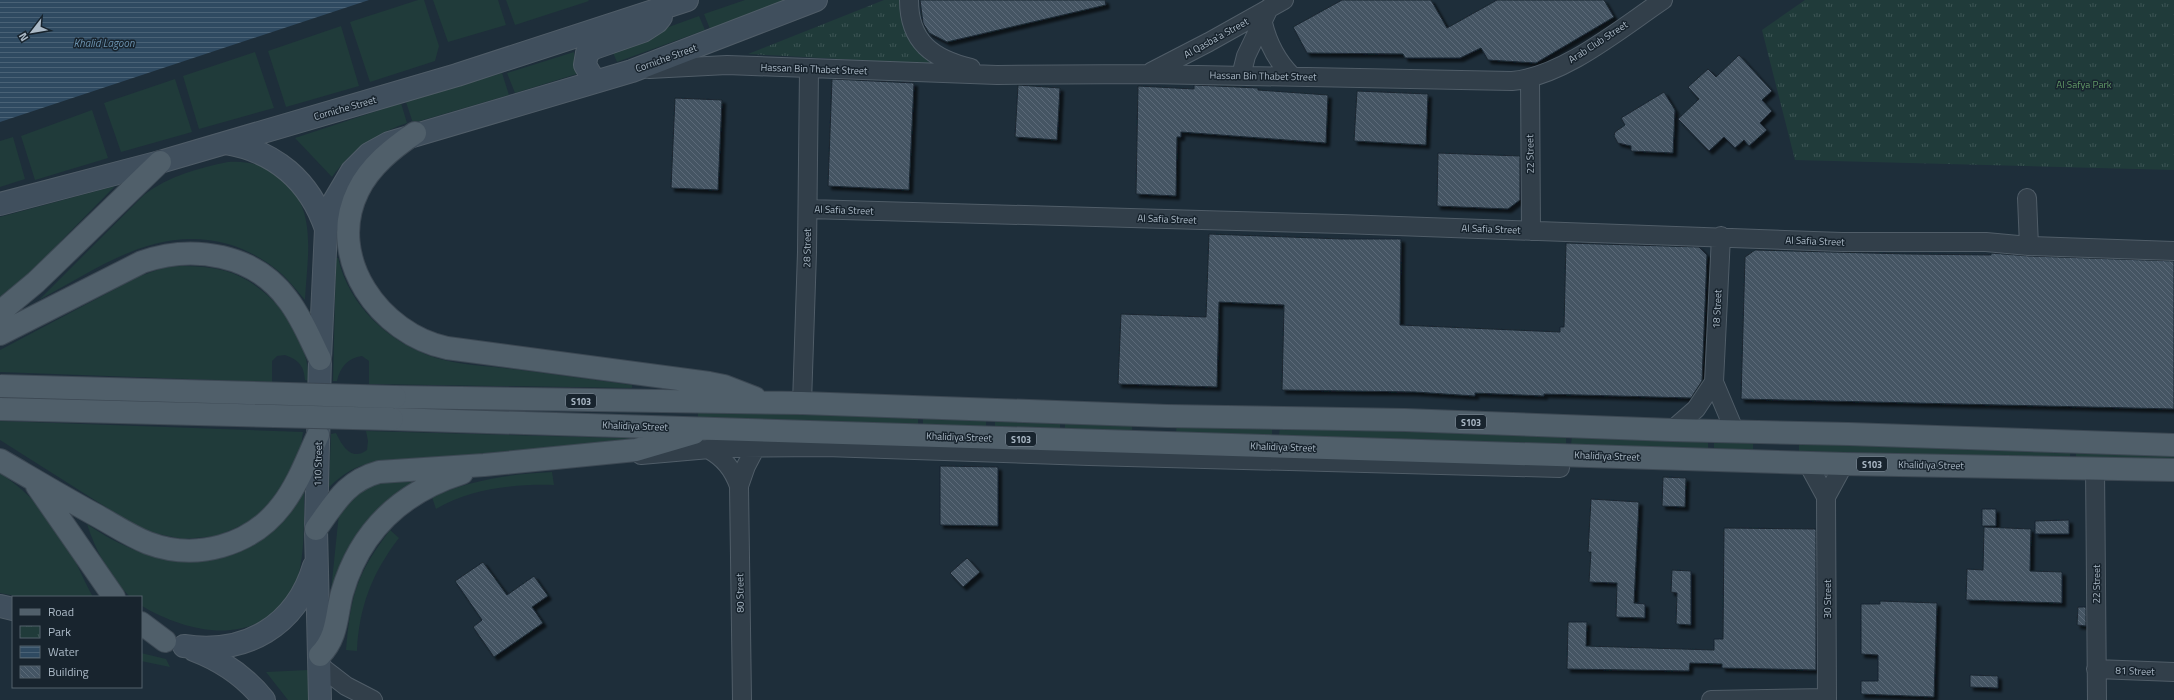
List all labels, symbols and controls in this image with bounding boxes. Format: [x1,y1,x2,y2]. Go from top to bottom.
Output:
north arrow [12,12,52,52]
street label: Al Qasba'a Street [1181,14,1252,62]
street label: Arab Club Street [1565,17,1631,67]
text: N [15,30,32,45]
water label: Khalid Lagoon [74,35,135,51]
street label: Corniche Street [633,40,699,76]
street label: Hassan Bin Thabet Street [760,60,868,78]
street label: Hassan Bin Thabet Street [1209,68,1317,84]
park label: Al Safya Park [2056,77,2112,92]
street label: Corniche Street [312,92,378,124]
street label: 22 Street [1522,134,1538,174]
street label: Al Safia Street [814,201,874,219]
street label: Al Safia Street [1137,210,1197,228]
street label: Al Safia Street [1461,220,1521,238]
street label: 28 Street [799,228,815,268]
street label: Al Safia Street [1785,232,1845,250]
street label: 18 Street [1708,289,1726,329]
road number: S103 [566,394,596,408]
road number: S103 [1456,415,1486,429]
street label: Khalidiya Street [602,417,669,435]
street label: Khalidiya Street [926,428,993,446]
road number: S103 [1006,432,1036,446]
street label: Khalidiya Street [1250,438,1317,456]
street label: 110 Street [310,441,326,487]
street label: Khalidiya Street [1574,447,1641,465]
road number: S103 [1857,457,1887,471]
street label: Khalidiya Street [1898,457,1965,473]
street label: 22 Street [2089,564,2104,604]
street label: 80 Street [732,573,748,613]
street label: 30 Street [1820,579,1835,619]
legend [12,596,142,688]
text: Road [48,602,74,621]
text: Park [48,622,71,641]
text: Water [48,642,79,661]
text: Building [48,662,89,681]
street label: 81 Street [2115,663,2155,679]

